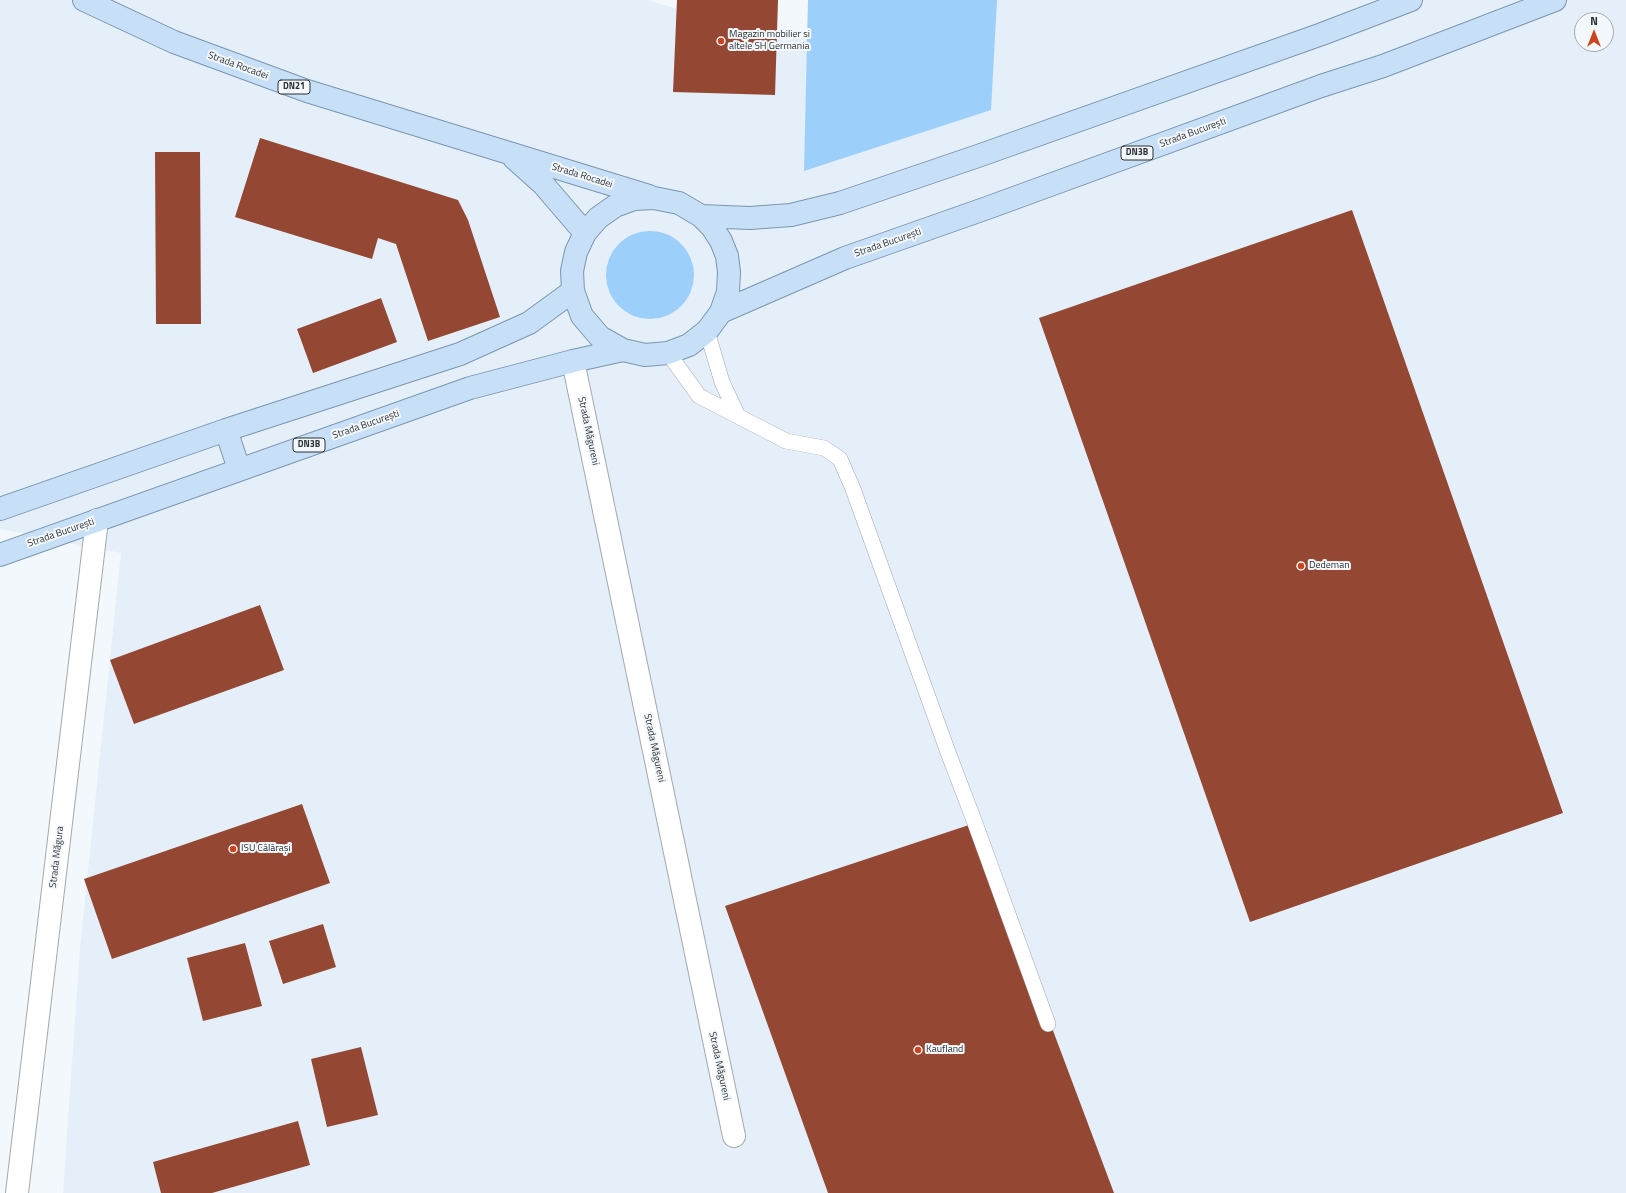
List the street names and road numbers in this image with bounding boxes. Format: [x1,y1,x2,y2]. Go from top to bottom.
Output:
street label: Strada Rocadei [206,50,270,82]
road number: DN21 [278,80,310,94]
street label: Strada București [1158,115,1228,151]
road number: DN3B [1121,146,1153,160]
street label: Strada Rocadei [550,161,614,191]
street label: Strada București [853,226,923,260]
street label: Strada Măgureni [575,396,601,466]
street label: Strada București [331,408,401,442]
road number: DN3B [293,438,325,452]
street label: Strada București [26,516,96,550]
street label: Strada Măgureni [641,713,667,783]
street label: Strada Măgura [47,825,67,889]
street label: Strada Măgureni [706,1031,732,1101]

